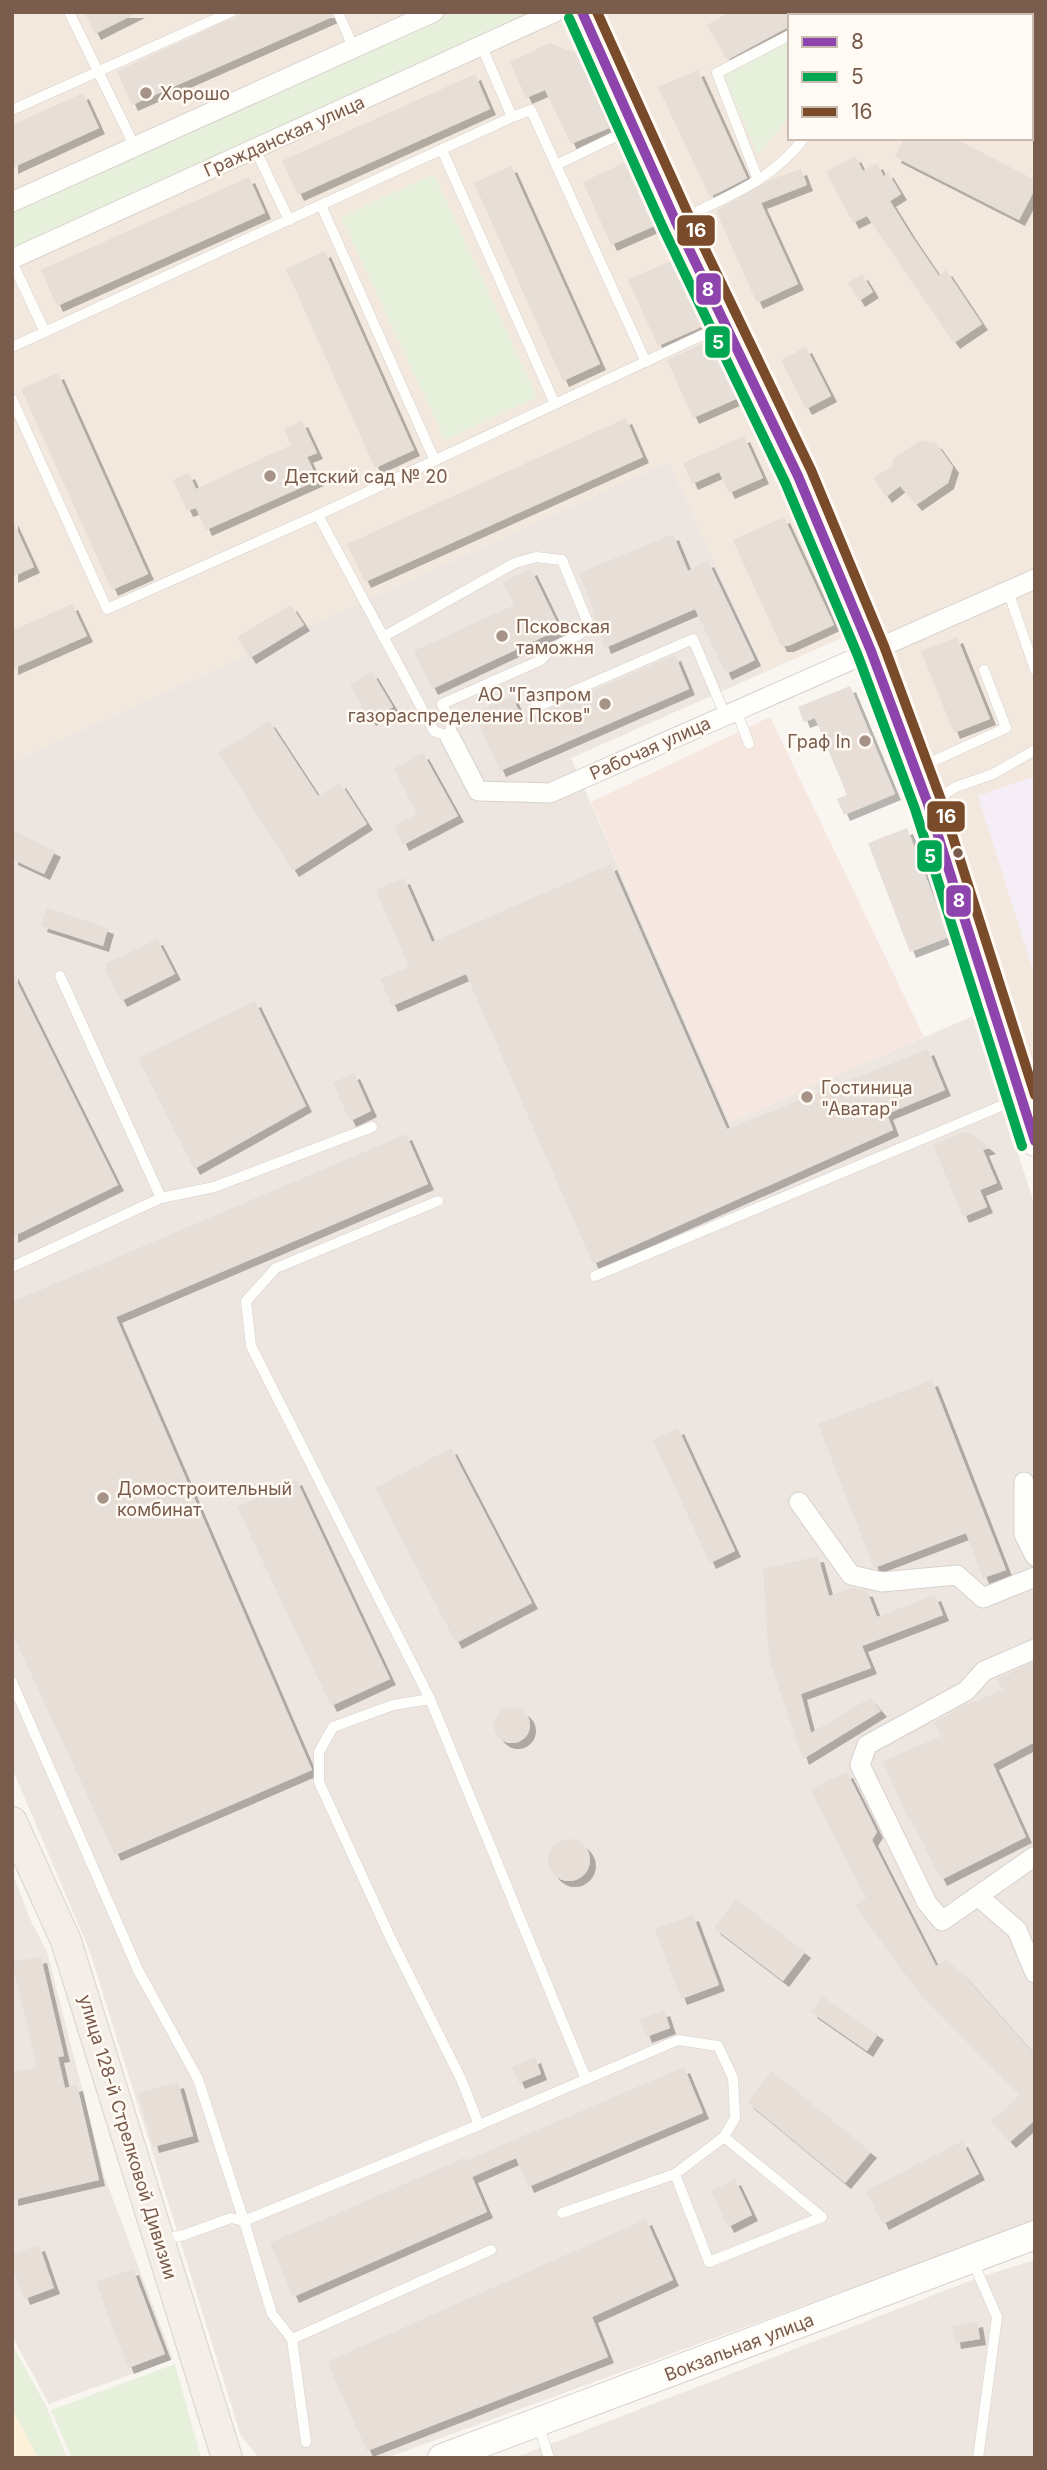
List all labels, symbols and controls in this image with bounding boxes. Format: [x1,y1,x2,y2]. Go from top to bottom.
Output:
legend [788,14,1033,140]
text: 8 [851,29,864,54]
text: 5 [851,64,864,89]
place label: Хорошо [160,83,230,104]
marker: Хорошо [138,85,154,101]
street label: Гражданская улица [200,91,368,181]
text: 16 [851,99,873,124]
line badge: 16 [676,214,716,247]
text: 16 [686,219,706,242]
line badge: 8 [695,272,722,306]
text: 8 [702,278,714,301]
line badge: 5 [704,325,731,359]
text: 5 [712,331,724,354]
place label: Детский сад № 20 [284,466,448,487]
marker: Детский сад № 20 [262,468,278,484]
place label: Псковская таможня [516,616,610,658]
marker: Псковская таможня [494,628,510,644]
place label: АО "Газпром газораспределение Псков" [348,684,591,726]
marker: АО "Газпром газораспределение Псков" [597,696,613,712]
street label: Рабочая улица [586,712,714,784]
place label: Граф In [787,731,851,752]
marker: Граф In [857,733,873,749]
line badge: 16 [926,800,966,833]
text: 16 [936,805,956,828]
line badge: 5 [916,839,943,873]
text: 5 [924,845,936,868]
unlabelled marker [951,846,965,860]
line badge: 8 [945,884,972,918]
text: 8 [953,889,965,912]
place label: Гостиница "Аватар" [821,1077,913,1119]
marker: Гостиница "Аватар" [799,1089,815,1105]
place label: Домостроительный комбинат [117,1478,292,1520]
marker: Домостроительный комбинат [95,1490,111,1506]
street label: улица 128-й Стрелковой Дивизии [75,1992,181,2282]
street label: Вокзальная улица [661,2309,817,2385]

